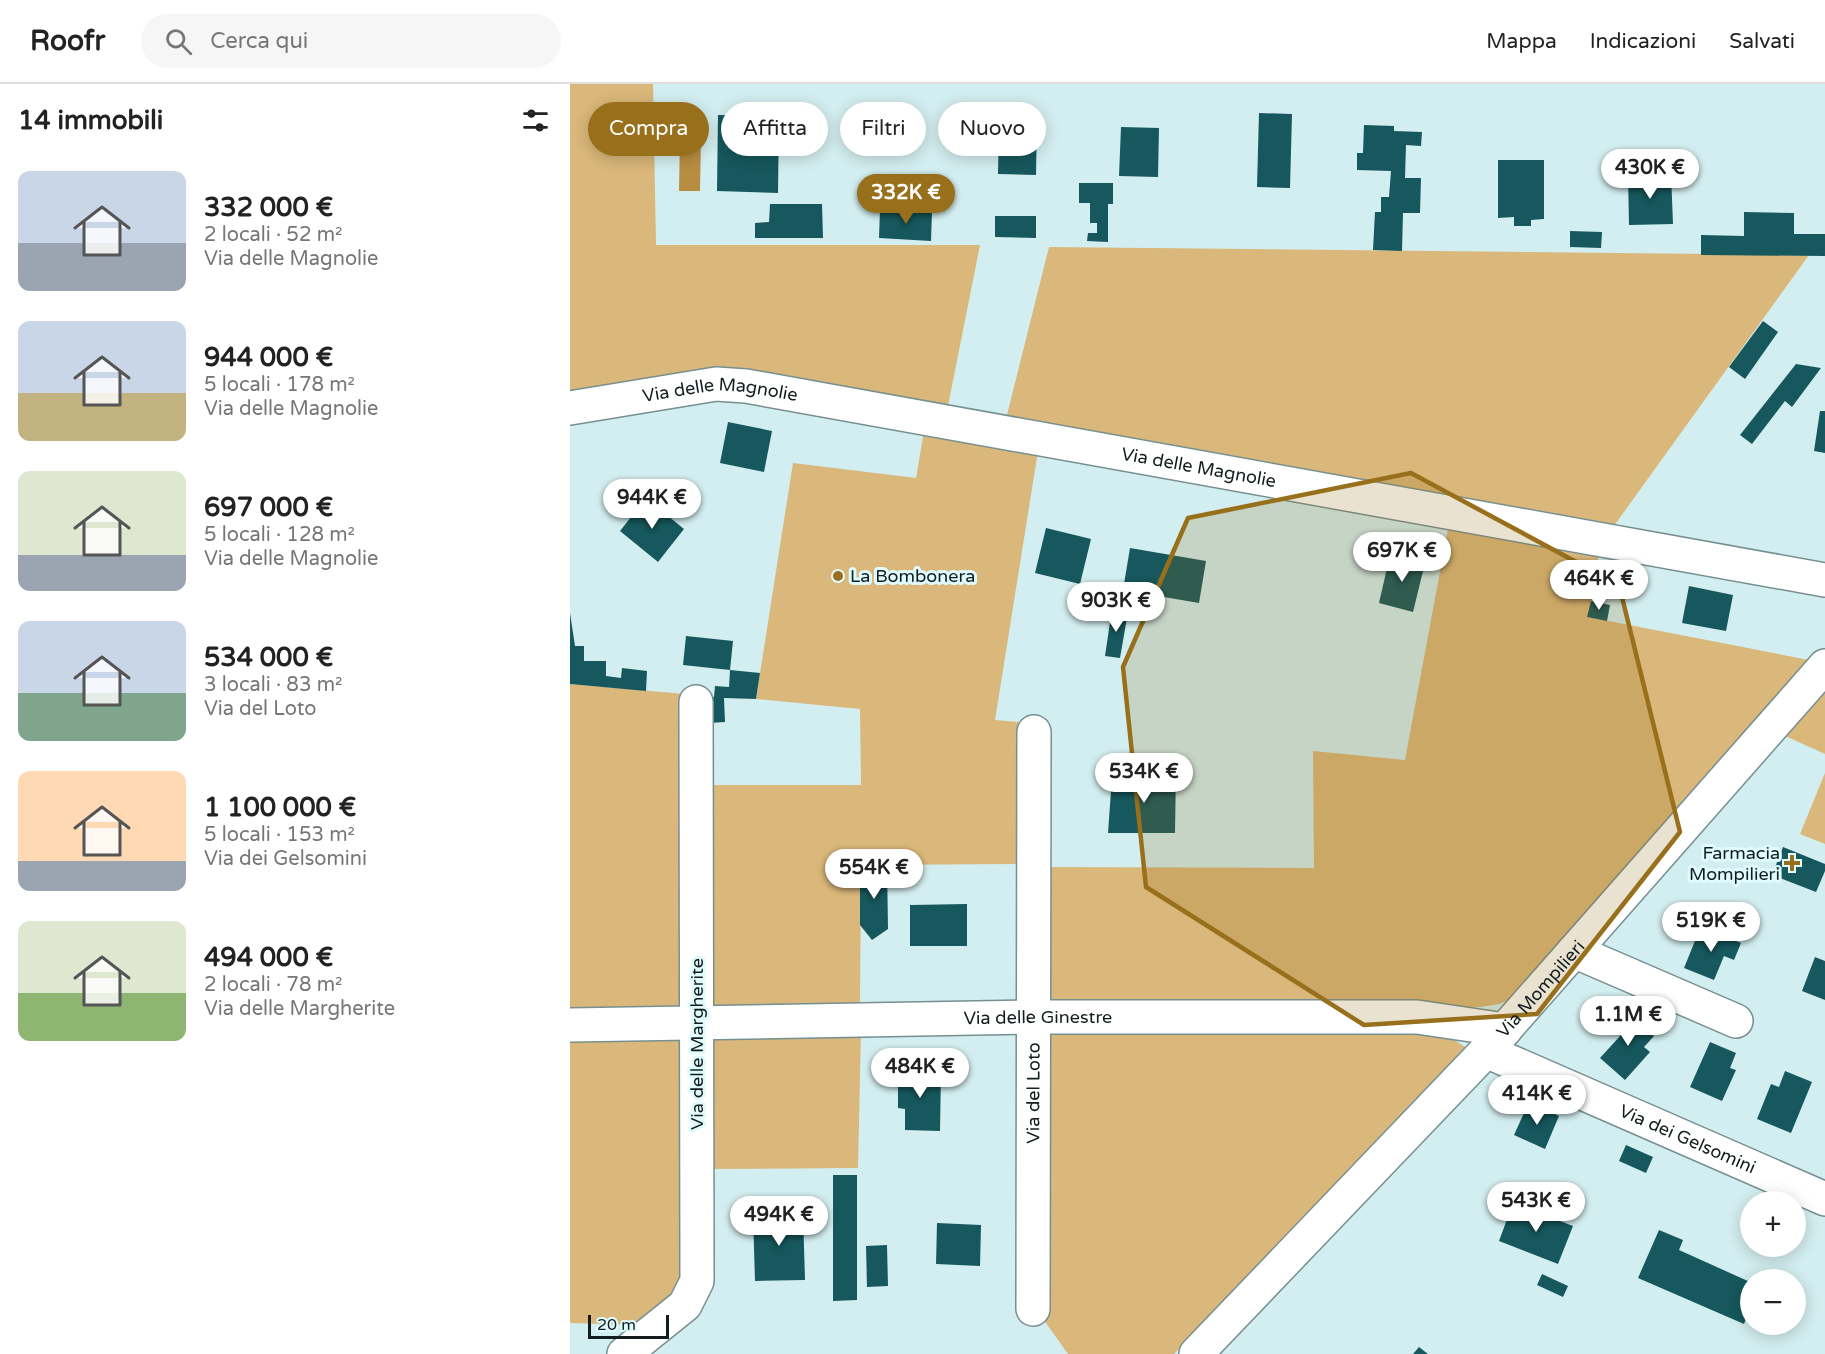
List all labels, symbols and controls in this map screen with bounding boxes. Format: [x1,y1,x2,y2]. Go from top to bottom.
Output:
search box [141,14,561,68]
text: Roofr [30,24,105,58]
icon: search [162,25,195,58]
text: Cerca qui [210,28,308,54]
text: Mappa [1486,29,1557,54]
text: Indicazioni [1590,29,1696,54]
text: Salvati [1729,29,1795,54]
chip: Compra [588,102,709,156]
chip: Affitta [721,102,828,156]
chip: Filtri [840,102,926,156]
chip: Nuovo [938,102,1046,156]
icon: filters [519,104,552,137]
text: 14 immobili [18,105,163,136]
pin: 430K € [1601,149,1699,200]
text: 430K € [1615,156,1685,180]
pin: 332K € [857,174,955,225]
text: 332K € [871,181,941,205]
text: 332 000 € [204,192,333,223]
icon: home [66,195,138,267]
text: 2 locali · 52 m² [204,223,342,247]
text: Via delle Magnolie [204,247,378,271]
text: 944 000 € [204,342,333,373]
icon: home [66,345,138,417]
text: 5 locali · 178 m² [204,373,355,397]
street label: Via delle Magnolie [641,373,800,407]
text: Via delle Magnolie [204,397,378,421]
street label: Via delle Magnolie [1120,443,1278,492]
pin: 944K € [603,479,701,530]
text: 944K € [617,486,687,510]
text: 697 000 € [204,492,333,523]
icon: home [66,495,138,567]
text: 5 locali · 128 m² [204,523,355,547]
pin: 697K € [1353,532,1451,583]
text: 697K € [1367,539,1437,563]
text: Via delle Magnolie [204,547,378,571]
pin: 464K € [1550,560,1648,611]
place label: La Bombonera [850,565,975,587]
text: 464K € [1564,567,1634,591]
marker: La Bombonera [831,569,845,583]
pin: 903K € [1067,582,1165,633]
text: 903K € [1081,589,1151,613]
text: 534 000 € [204,642,333,673]
icon: home [66,645,138,717]
text: 3 locali · 83 m² [204,673,342,697]
text: Via del Loto [204,697,316,721]
pin: 534K € [1095,753,1193,804]
text: 534K € [1109,760,1179,784]
text: 1 100 000 € [204,792,356,823]
icon: home [66,795,138,867]
text: 5 locali · 153 m² [204,823,355,847]
place label: Farmacia Mompilieri [1689,842,1780,885]
text: Via dei Gelsomini [204,847,367,871]
pin: 554K € [825,849,923,900]
text: 554K € [839,856,909,880]
marker: Farmacia Mompilieri [1785,856,1799,870]
pin: 519K € [1662,902,1760,953]
text: 519K € [1676,909,1746,933]
street label: Via Mompilieri [1492,936,1589,1042]
text: 494 000 € [204,942,333,973]
icon: home [66,945,138,1017]
street label: Via delle Margherite [686,958,708,1130]
text: 2 locali · 78 m² [204,973,342,997]
pin: 1.1M € [1579,996,1677,1047]
text: Via delle Margherite [204,997,395,1021]
text: 1.1M € [1594,1003,1662,1027]
street label: Via delle Ginestre [963,1006,1112,1029]
street label: Via del Loto [1022,1042,1044,1144]
pin: 484K € [871,1048,969,1099]
text: 484K € [885,1055,955,1079]
pin: 414K € [1488,1075,1586,1126]
text: 414K € [1502,1082,1572,1106]
street label: Via dei Gelsomini [1616,1100,1759,1178]
pin: 543K € [1487,1182,1585,1233]
text: 543K € [1501,1189,1571,1213]
map controls [1740,1191,1806,1335]
button: + [1740,1191,1806,1257]
pin: 494K € [730,1196,828,1247]
text: 494K € [744,1203,814,1227]
button: − [1740,1269,1806,1335]
scale bar [588,1312,669,1340]
text: 20 m [597,1315,636,1335]

